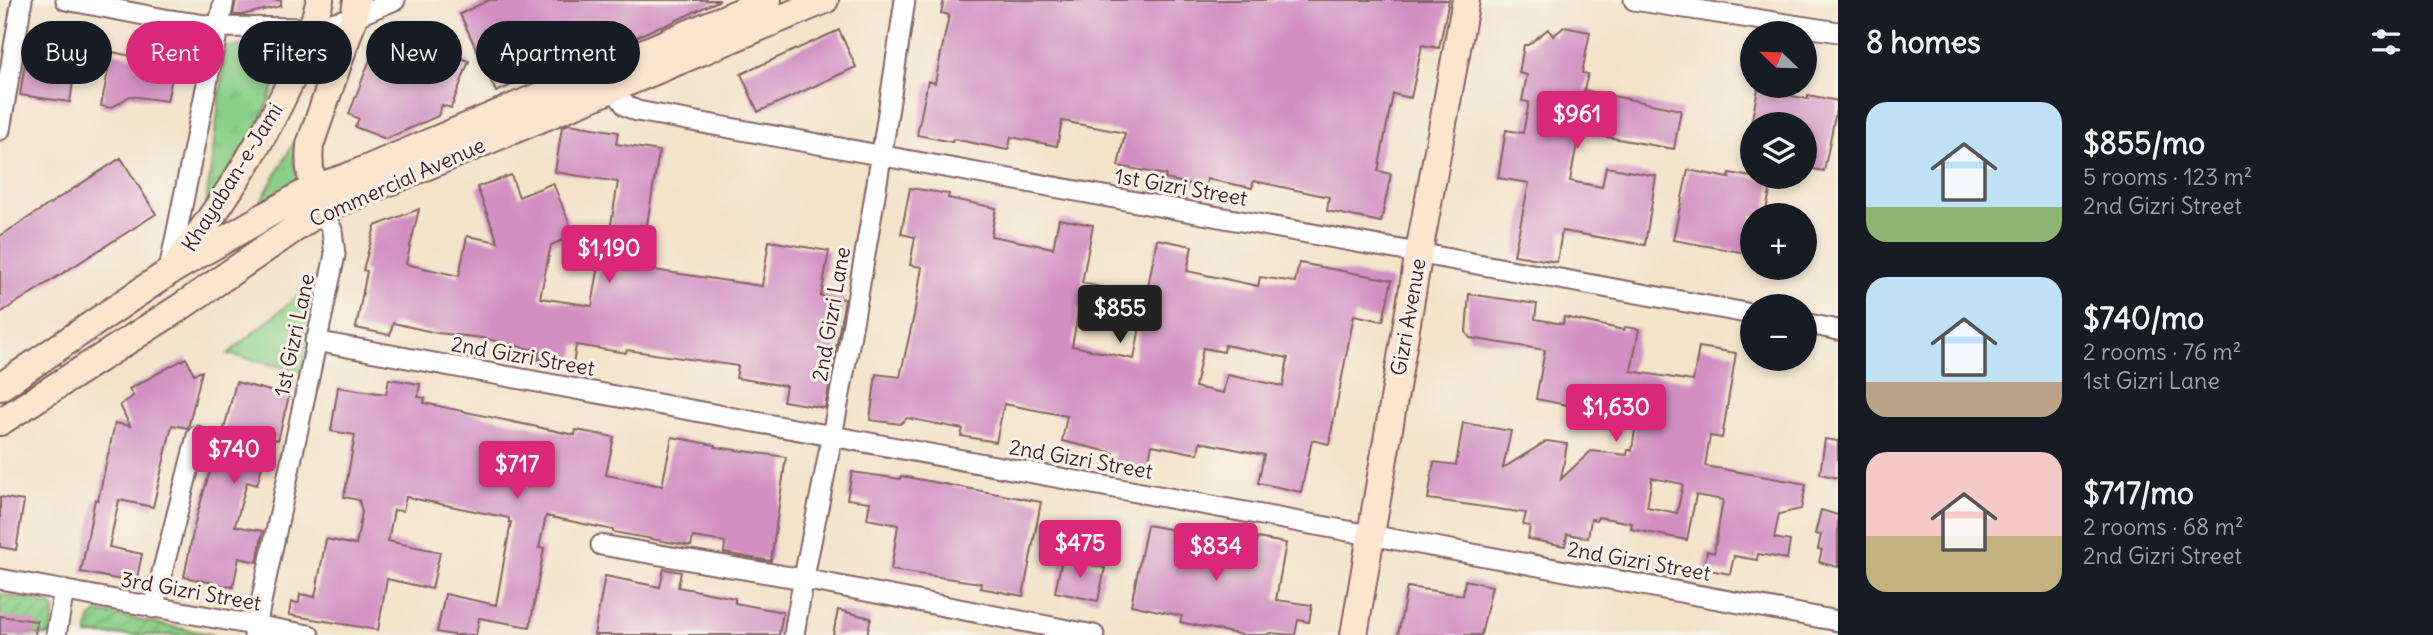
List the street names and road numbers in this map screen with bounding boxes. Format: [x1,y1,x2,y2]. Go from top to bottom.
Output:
street label: Khayaban-e-Jami [175,98,289,256]
street label: Commercial Avenue [305,131,489,233]
street label: 1st Gizri Street [1113,162,1249,212]
street label: 2nd Gizri Lane [806,245,856,383]
street label: Gizri Avenue [1384,256,1432,378]
street label: 1st Gizri Lane [268,271,320,399]
street label: 2nd Gizri Street [449,330,597,382]
street label: 2nd Gizri Street [1007,433,1155,485]
street label: 2nd Gizri Street [1565,535,1713,587]
street label: 3rd Gizri Street [119,565,263,617]

